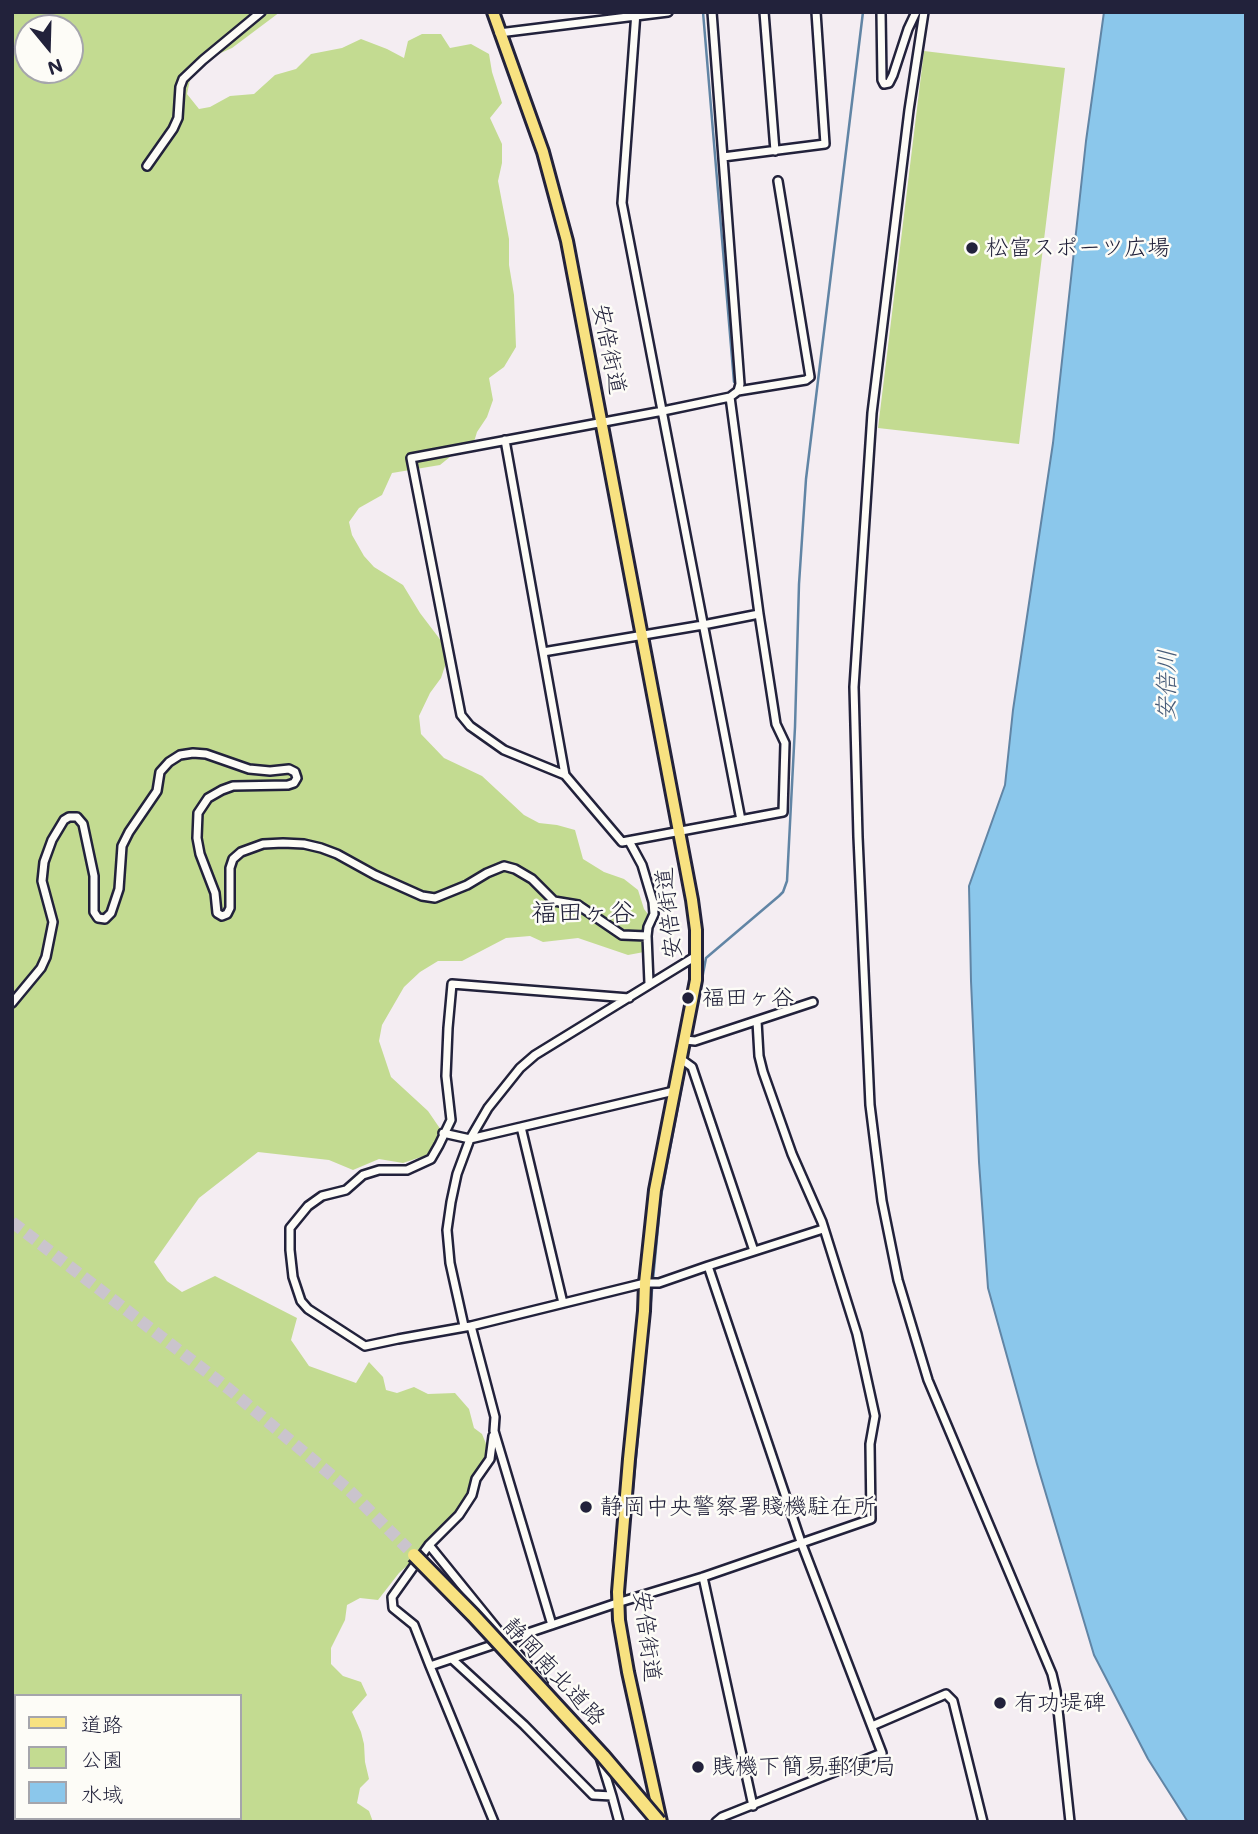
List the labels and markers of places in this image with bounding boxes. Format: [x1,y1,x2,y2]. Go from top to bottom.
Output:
place label: 松富スポーツ広場 [986,234,1170,262]
marker: 松富スポーツ広場 [964,240,980,256]
place label: 福田ヶ谷 [702,984,794,1012]
marker: 福田ヶ谷 [680,990,696,1006]
place label: 静岡中央警察署賤機駐在所 [600,1493,876,1521]
marker: 静岡中央警察署賤機駐在所 [578,1499,594,1515]
place label: 有功堤碑 [1014,1689,1106,1717]
marker: 有功堤碑 [992,1695,1008,1711]
place label: 賎機下簡易郵便局 [712,1753,896,1781]
marker: 賎機下簡易郵便局 [690,1759,706,1775]

